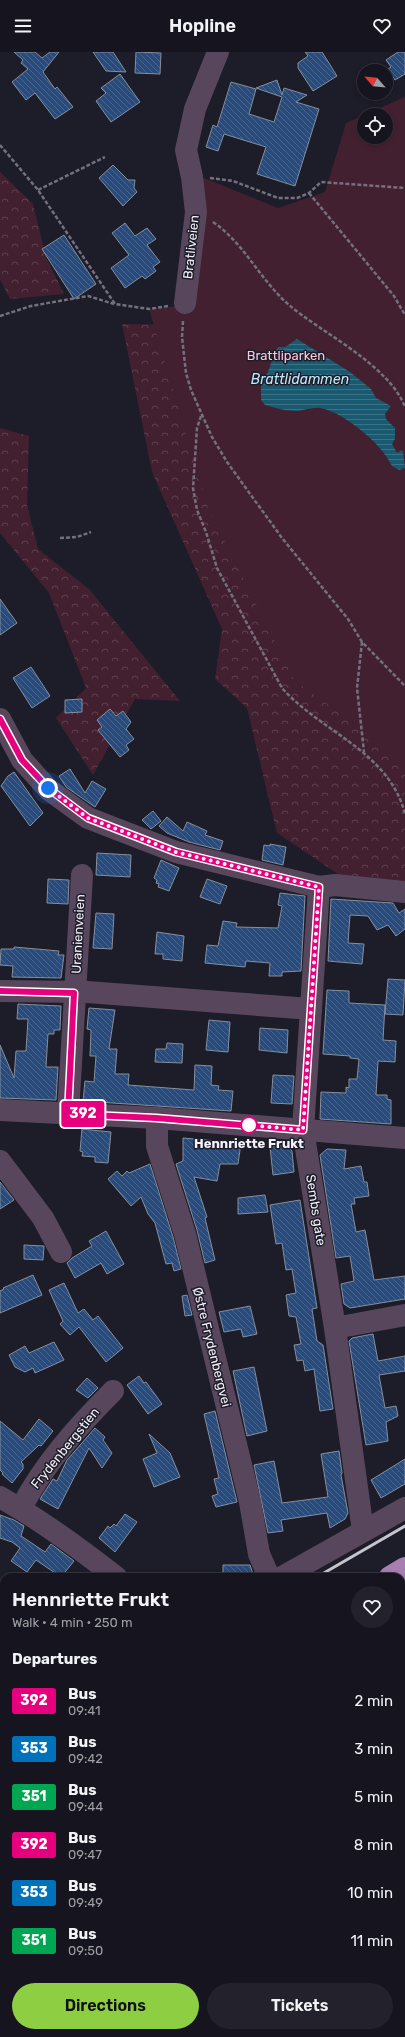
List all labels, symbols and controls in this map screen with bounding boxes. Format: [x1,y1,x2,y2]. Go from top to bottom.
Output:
icon: menu [12,15,34,37]
text: Hopline [169,15,236,37]
icon: heart [371,15,393,37]
north arrow [357,64,393,100]
map controls [357,64,393,144]
button: locate [357,108,393,144]
street label: Bratliveien [180,214,202,280]
park label: Brattliparken [247,348,325,363]
water label: Brattlidammen [251,371,349,388]
your location [38,778,58,798]
street label: Uranienveien [68,894,88,974]
line badge: 392 [60,1101,106,1127]
text: 392 [69,1105,97,1122]
marker: Hennriette Frukt [240,1116,258,1134]
place label: Hennriette Frukt [194,1136,304,1151]
street label: Sembs gate [302,1173,329,1247]
street label: Østre Frydenbergvei [189,1286,234,1409]
street label: Frydenbergstien [28,1405,103,1492]
button: heart [351,1586,393,1628]
text: Hennriette Frukt [12,1588,169,1611]
text: Walk · 4 min · 250 m [12,1615,133,1630]
text: Departures [12,1650,97,1668]
text: Bus [68,1685,96,1703]
text: 392 [20,1692,48,1709]
text: 2 min [354,1692,393,1710]
text: 09:41 [68,1703,101,1718]
text: Bus [68,1733,96,1751]
text: 353 [20,1740,48,1757]
text: 3 min [354,1740,393,1758]
text: 09:42 [68,1751,103,1766]
text: Bus [68,1781,96,1799]
text: 351 [21,1788,47,1805]
text: 5 min [354,1788,393,1806]
text: 09:44 [68,1799,103,1814]
text: Bus [68,1829,96,1847]
text: 392 [20,1836,48,1853]
text: 8 min [354,1836,393,1854]
text: 09:47 [68,1847,102,1862]
text: Bus [68,1877,96,1895]
text: 353 [20,1884,48,1901]
text: 10 min [347,1884,393,1902]
text: 09:49 [68,1895,103,1910]
text: Bus [68,1925,96,1943]
text: 351 [21,1932,47,1949]
text: 11 min [350,1932,393,1950]
text: 09:50 [68,1943,103,1958]
button: Directions [12,1983,199,2029]
button: Tickets [207,1983,393,2029]

